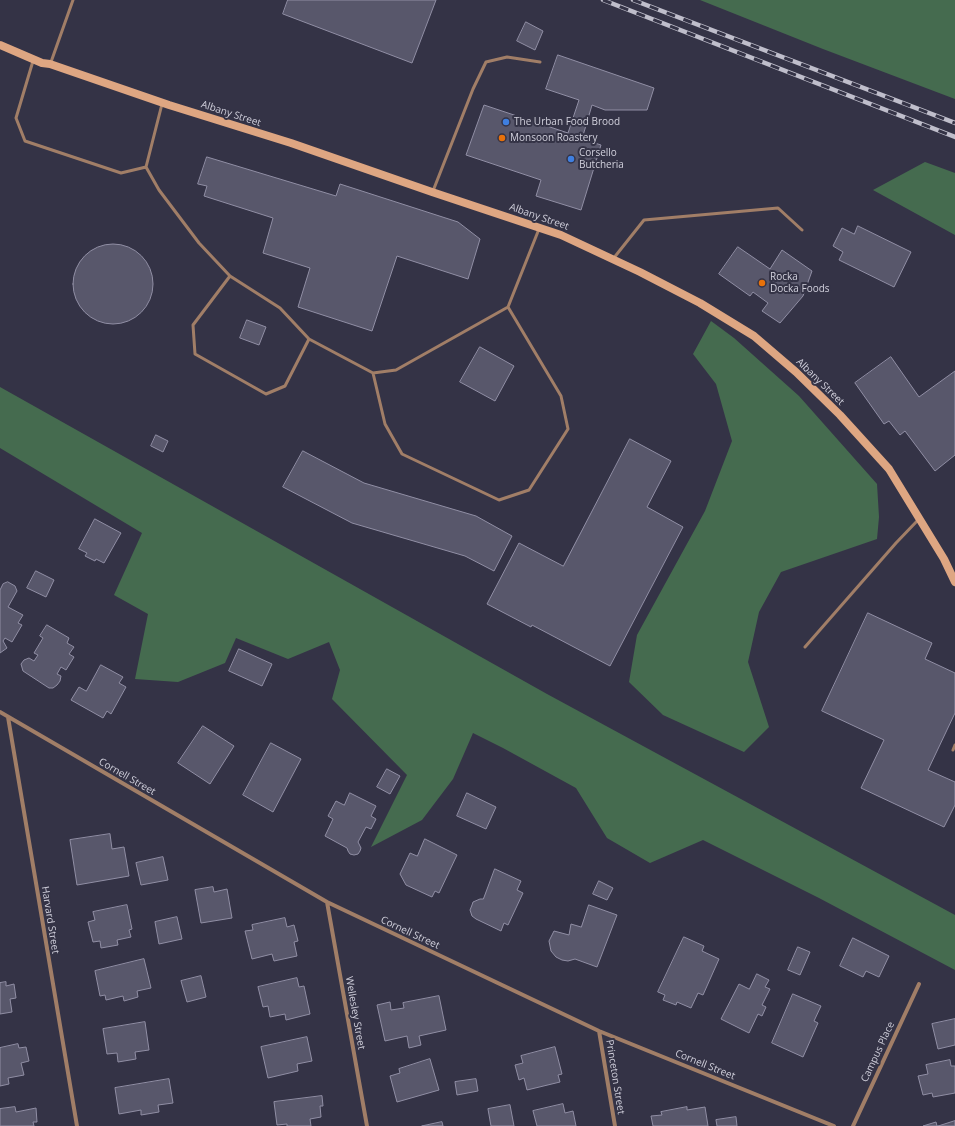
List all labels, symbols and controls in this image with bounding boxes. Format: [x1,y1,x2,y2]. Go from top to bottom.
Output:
street label: Albany Street [200,99,262,129]
place label: The Urban Food Brood [514,116,620,128]
marker: The Urban Food Brood [501,117,511,127]
place label: Monsoon Roastery [510,132,597,144]
marker: Monsoon Roastery [497,133,507,143]
place label: Corsello Butcheria [579,147,624,170]
marker: Corsello Butcheria [566,154,576,164]
street label: Albany Street [508,201,570,233]
place label: Rocka Docka Foods [770,271,830,294]
marker: Rocka Docka Foods [757,278,767,288]
street label: Albany Street [793,356,847,408]
street label: Cornell Street [96,756,158,798]
street label: Harvard Street [39,885,61,955]
street label: Cornell Street [379,914,441,952]
street label: Wellesley Street [343,976,367,1050]
street label: Campus Place [859,1020,897,1084]
street label: Princeton Street [603,1039,627,1115]
street label: Cornell Street [673,1048,737,1082]

